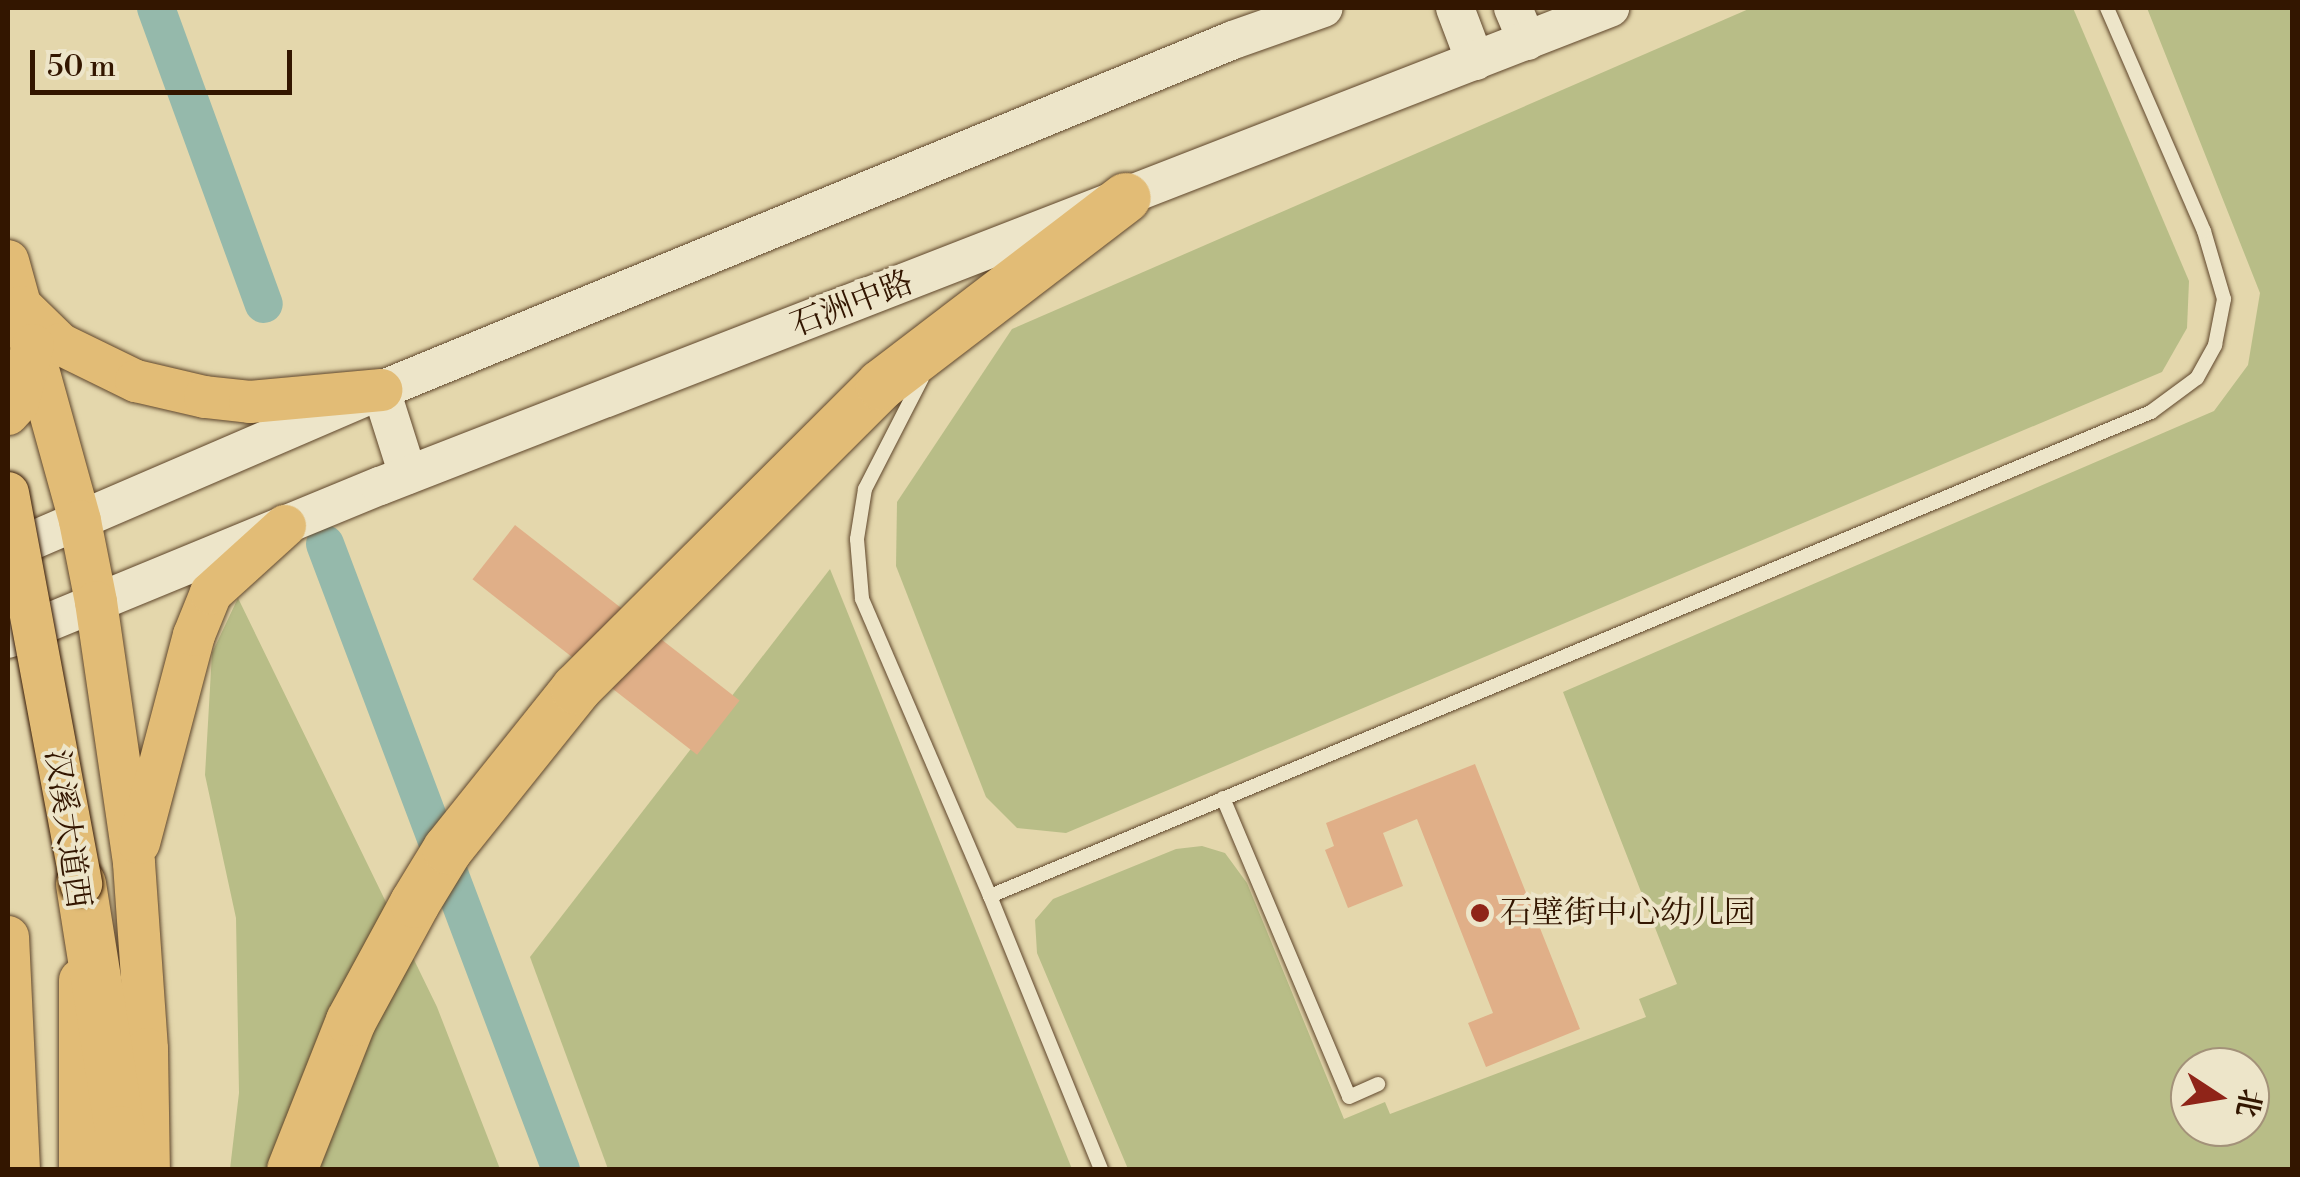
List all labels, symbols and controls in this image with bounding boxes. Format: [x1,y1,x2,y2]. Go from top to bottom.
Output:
scale bar [35,30,298,92]
text: 50 m [47,48,116,86]
street label: 石洲中路 [785,263,919,345]
street label: 汉溪大道西 [37,747,97,911]
place label: 石壁街中心幼儿园 [1500,894,1756,932]
marker: 石壁街中心幼儿园 [1469,902,1491,924]
north arrow [2170,1047,2270,1147]
text: 北 [2228,1086,2268,1120]

